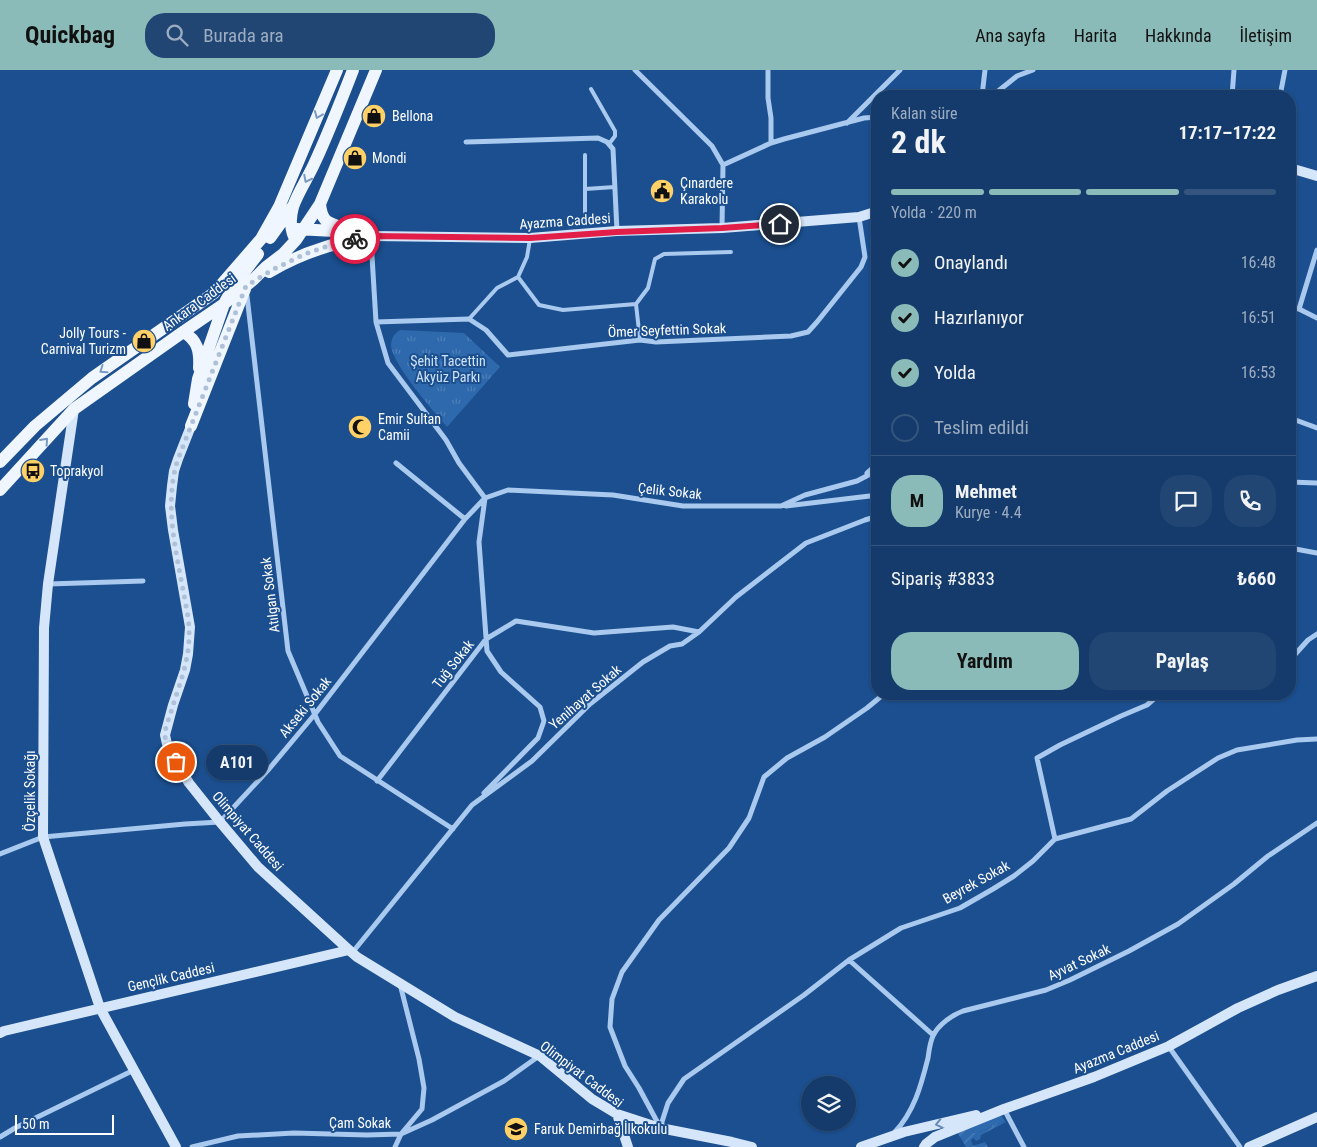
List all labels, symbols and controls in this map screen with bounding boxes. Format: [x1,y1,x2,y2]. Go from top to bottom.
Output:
search box [145,13,495,58]
text: Quickbag [25,21,115,49]
icon: search [163,21,191,49]
text: Burada ara [203,24,284,47]
text: Ana sayfa [975,25,1046,46]
text: Harita [1074,25,1117,46]
text: Hakkında [1145,25,1212,46]
text: İletişim [1240,25,1292,46]
shop icon: Bellona [361,103,387,129]
text: Kalan süre [891,104,957,123]
place label: Bellona [392,108,433,124]
one-way arrow [313,110,324,119]
text: 17:17–17:22 [1178,121,1276,144]
text: 2 dk [891,123,946,161]
shop icon: Mondi [342,145,368,171]
place label: Mondi [372,150,407,166]
one-way arrow [303,174,313,183]
place label: Çınardere Karakolu [680,175,733,207]
public building icon: Çınardere Karakolu [649,178,675,204]
pin [759,203,801,245]
text: Yolda · 220 m [891,203,977,222]
street label: Ayazma Caddesi [519,210,611,232]
icon: home [766,210,794,238]
courier [330,214,380,264]
icon: bike [341,225,369,253]
icon: check [891,249,919,277]
text: Onaylandı [934,251,1008,274]
text: 16:48 [1241,253,1276,272]
street label: Ankara Caddesi [159,270,239,334]
icon: check [891,304,919,332]
text: Hazırlanıyor [934,306,1024,329]
text: 16:51 [1241,308,1276,327]
street label: Ömer Seyfettin Sokak [607,320,727,340]
place label: Jolly Tours - Carnival Turizm [41,325,127,357]
shop icon: Jolly Tours - Carnival Turizm [131,328,157,354]
park label: Şehit Tacettin Akyüz Parkı [410,353,486,385]
icon: check [891,359,919,387]
text: Yolda [934,361,976,384]
text: 16:53 [1241,363,1276,382]
one-way arrow [99,364,109,373]
place label: Emir Sultan Camii [378,411,441,443]
mosque icon: Emir Sultan Camii [347,414,373,440]
text: Teslim edildi [934,416,1029,439]
one-way arrow [39,438,48,447]
bus stop icon: Toprakyol [20,458,46,484]
place label: Toprakyol [50,463,104,479]
button: chat [1160,475,1212,527]
button: phone [1224,475,1276,527]
street label: Çelik Sokak [637,480,703,502]
text: Mehmet [955,480,1017,503]
text: M [910,489,924,512]
text: Kurye · 4.4 [955,503,1022,522]
street label: Atılgan Sokak [257,556,283,634]
text: Sipariş #3833 [891,567,995,590]
text: ₺660 [1237,567,1276,590]
button: Yardım [891,632,1079,690]
button: Paylaş [1089,632,1276,690]
street label: Tuğ Sokak [429,636,477,691]
street label: Yenihayat Sokak [546,661,625,733]
street label: Akseki Sokak [276,673,335,741]
pin [155,741,197,783]
callout: A101 [206,744,268,780]
icon: bag [162,748,190,776]
street label: Özçelik Sokağı [22,751,38,831]
text: A101 [220,753,254,772]
street label: Olimpiyat Caddesi [209,788,287,874]
street label: Beyrek Sokak [940,857,1013,907]
street label: Ayvat Sokak [1045,940,1113,983]
street label: Gençlik Caddesi [126,959,216,995]
street label: Ayazma Caddesi [1071,1027,1161,1077]
street label: Olimpiyat Caddesi [537,1038,627,1110]
map controls [801,1076,856,1131]
button: layers [801,1076,856,1131]
scale bar [15,1112,114,1135]
street label: Çam Sokak [329,1115,392,1131]
text: 50 m [22,1116,50,1132]
school or university icon: Faruk Demirbağ İlkokulu [503,1116,529,1142]
one-way arrow [935,1118,944,1129]
place label: Faruk Demirbağ İlkokulu [534,1121,667,1137]

